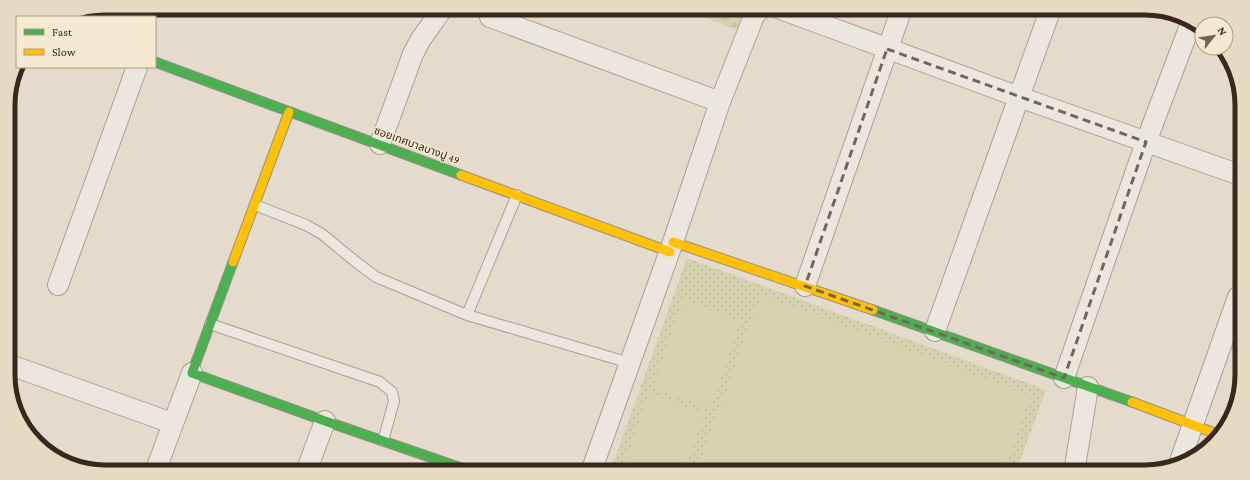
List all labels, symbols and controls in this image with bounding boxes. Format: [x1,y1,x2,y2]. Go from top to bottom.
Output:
legend [16,16,156,68]
north arrow [1194,16,1234,56]
text: Fast [52,25,73,39]
text: N [1216,25,1230,38]
text: Slow [52,45,76,59]
street label: ซอยเทศบาลบางปู 49 [372,124,461,167]

